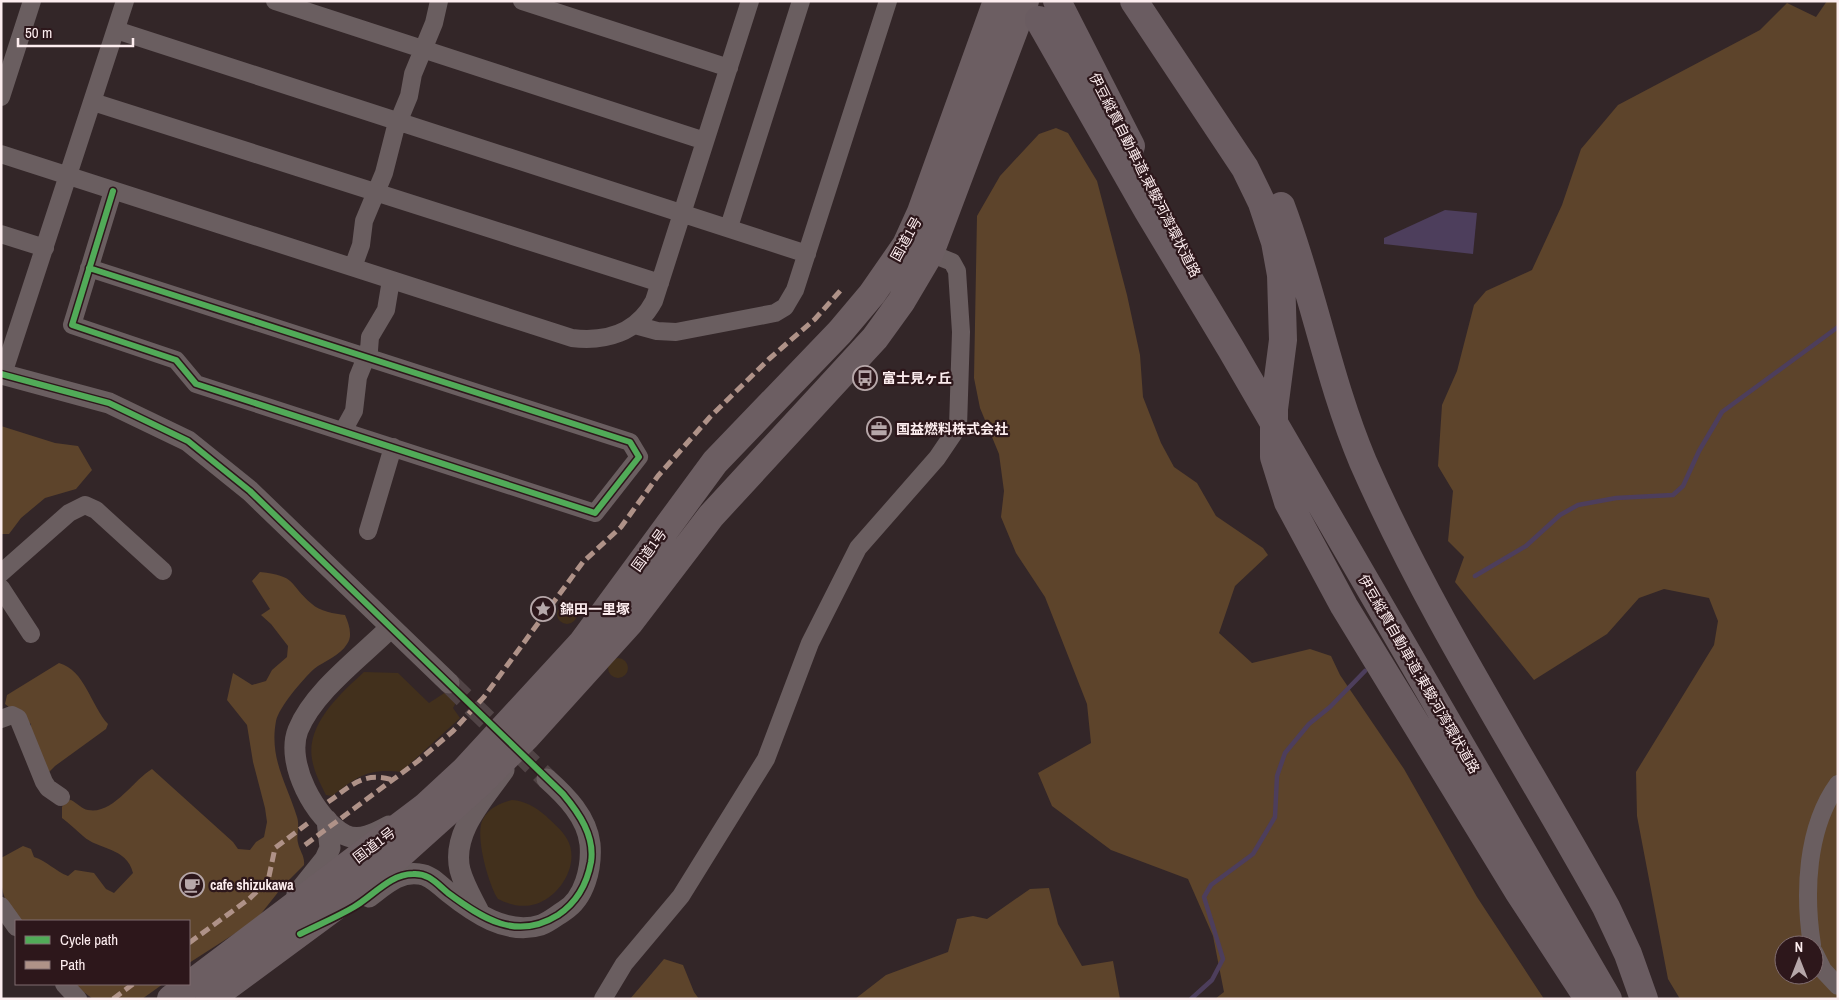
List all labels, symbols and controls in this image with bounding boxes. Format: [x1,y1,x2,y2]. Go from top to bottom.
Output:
scale bar [18,15,132,47]
text: 50 m [25,22,52,43]
street label: 伊豆縦貫自動車道;東駿河湾環状道路 [1085,70,1205,280]
street label: 国道1号 [886,213,926,265]
bus stop icon: 富士見ヶ丘 [852,365,878,391]
place label: 富士見ヶ丘 [882,369,952,387]
office icon: 国益燃料株式会社 [866,416,892,442]
place label: 国益燃料株式会社 [896,420,1008,438]
street label: 国道1号 [627,525,671,575]
street label: 伊豆縦貫自動車道;東駿河湾環状道路 [1354,571,1484,777]
place icon: 錦田一里塚 [530,596,556,622]
place label: 錦田一里塚 [560,600,630,618]
street label: 国道1号 [349,823,399,867]
cafe icon: cafe shizukawa [179,872,205,898]
place label: cafe shizukawa [210,876,294,894]
legend [15,920,190,985]
text: Cycle path [60,929,118,950]
north arrow [1774,935,1824,985]
text: N [1795,938,1803,956]
text: Path [60,954,85,975]

